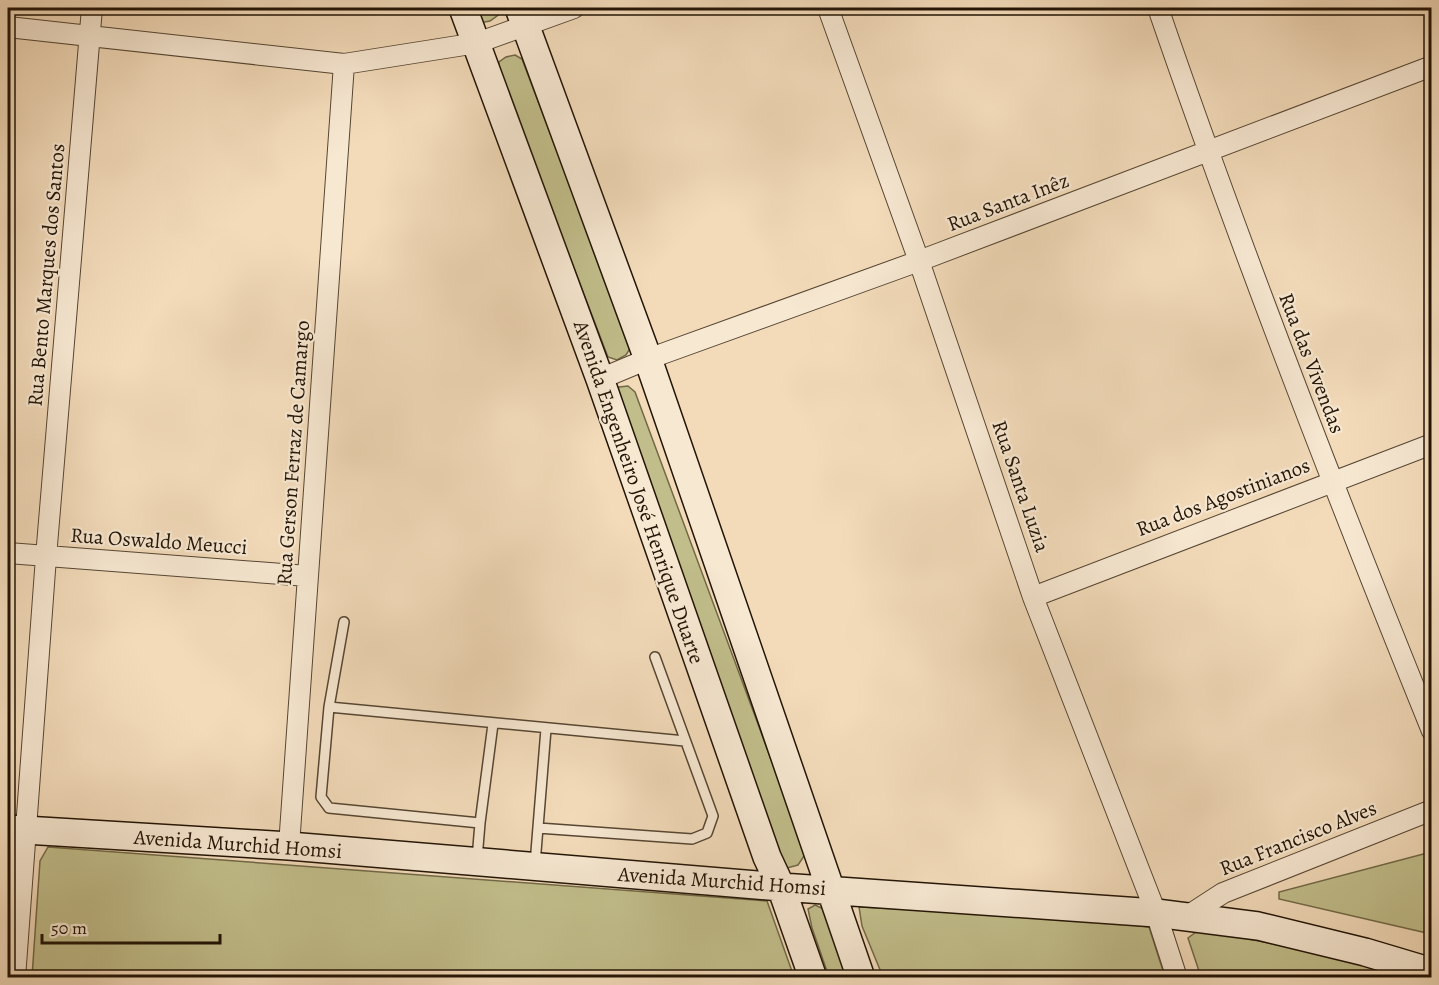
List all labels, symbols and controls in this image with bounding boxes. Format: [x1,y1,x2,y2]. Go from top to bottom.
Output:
street label: Rua Bento Marques dos Santos [21,142,71,408]
street label: Rua Santa Inêz [943,166,1073,238]
street label: Rua das Vivendas [1272,289,1352,437]
street label: Avenida Engenheiro José Henrique Duarte [567,316,711,667]
street label: Rua Gerson Ferraz de Camargo [270,319,316,587]
street label: Rua Santa Luzia [985,416,1057,556]
street label: Rua dos Agostinianos [1132,451,1314,543]
street label: Rua Oswaldo Meucci [70,521,248,561]
street label: Rua Francisco Alves [1215,794,1381,882]
street label: Avenida Murchid Homsi [132,823,343,865]
street label: Avenida Murchid Homsi [616,860,827,902]
scale bar [42,907,220,945]
text: 50 m [51,916,87,940]

